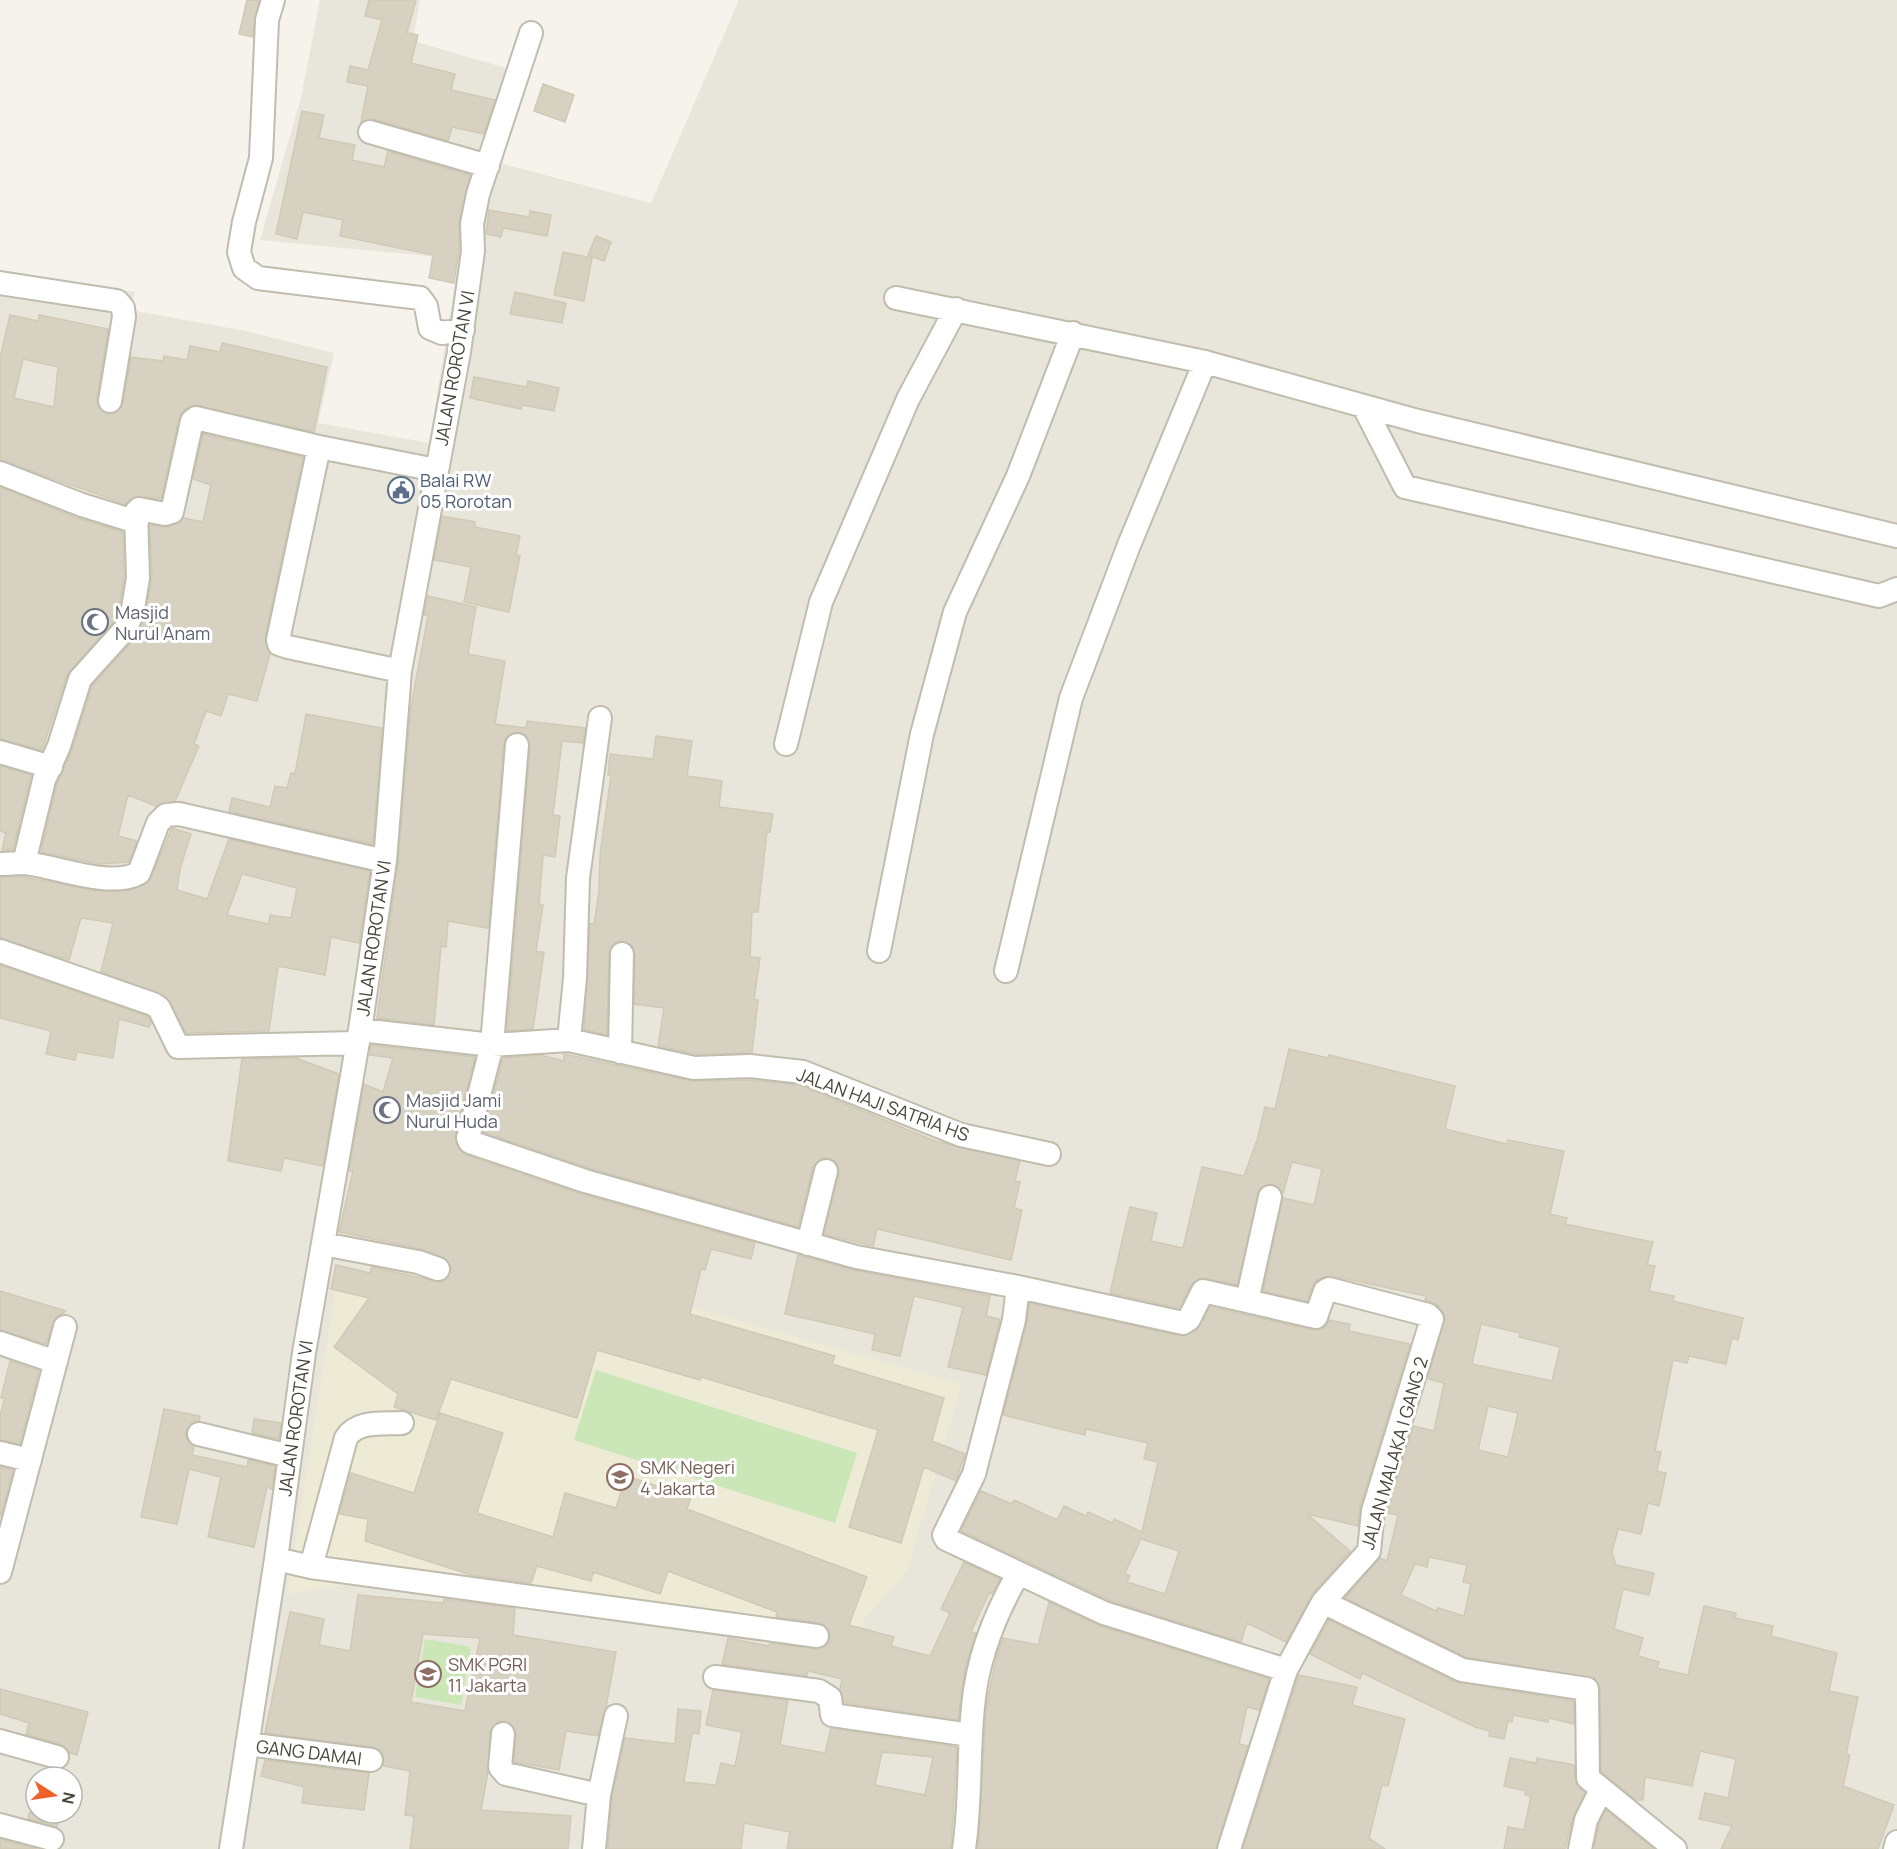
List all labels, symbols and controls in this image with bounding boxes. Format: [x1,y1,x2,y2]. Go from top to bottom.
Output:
street label: JALAN ROROTAN VI [429,289,479,447]
place label: Balai RW 05 Rorotan [420,468,512,513]
public building icon: Balai RW 05 Rorotan [386,475,416,505]
place label: Masjid Nurul Anam [115,600,210,645]
mosque icon: Masjid Nurul Anam [80,607,110,637]
street label: JALAN ROROTAN VI [350,859,396,1017]
street label: JALAN HAJI SATRIA HS [793,1062,973,1146]
place label: Masjid Jami Nurul Huda [406,1088,501,1133]
mosque icon: Masjid Jami Nurul Huda [372,1095,402,1125]
street label: JALAN ROROTAN VI [272,1339,318,1497]
street label: JALAN MALAKA I GANG 2 [1355,1354,1433,1552]
place label: SMK Negeri 4 Jakarta [640,1455,735,1500]
school or university icon: SMK Negeri 4 Jakarta [605,1462,635,1492]
place label: SMK PGRI 11 Jakarta [448,1652,527,1697]
school or university icon: SMK PGRI 11 Jakarta [413,1659,443,1689]
street label: GANG DAMAI [255,1734,363,1770]
north arrow [24,1765,84,1825]
text: N [57,1790,81,1806]

